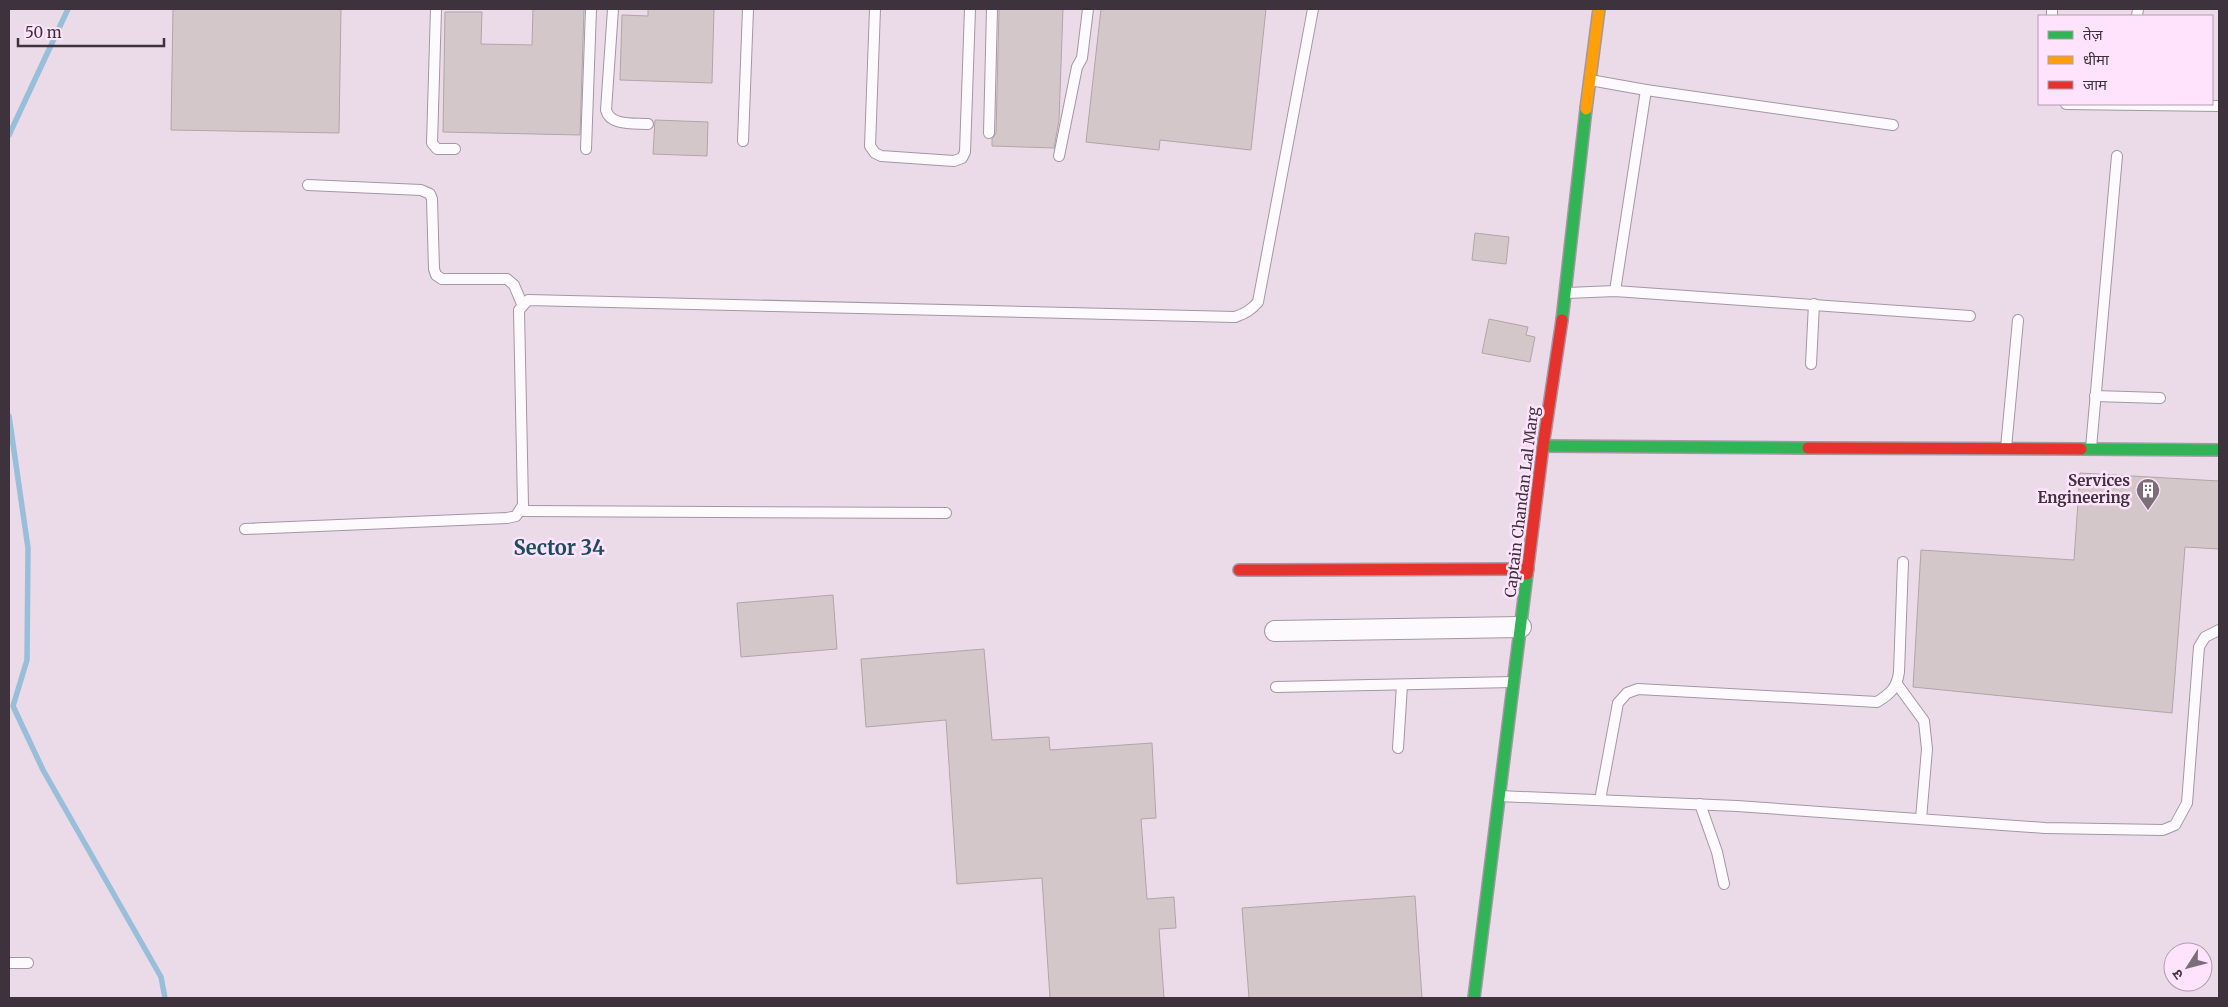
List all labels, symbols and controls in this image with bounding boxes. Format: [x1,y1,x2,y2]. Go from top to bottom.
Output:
scale bar [18,15,164,47]
legend [2038,15,2213,105]
text: 50 m [25,23,62,42]
text: तेज़ [2083,25,2104,44]
text: धीमा [2083,50,2110,69]
text: जाम [2083,75,2108,94]
street label: Captain Chandan Lal Marg [1500,405,1543,599]
place label: Services Engineering [2038,471,2131,507]
building icon: Services Engineering [2135,477,2161,511]
district label: Sector 34 [513,535,605,560]
north arrow [2163,942,2213,992]
text: उ [2167,965,2187,983]

